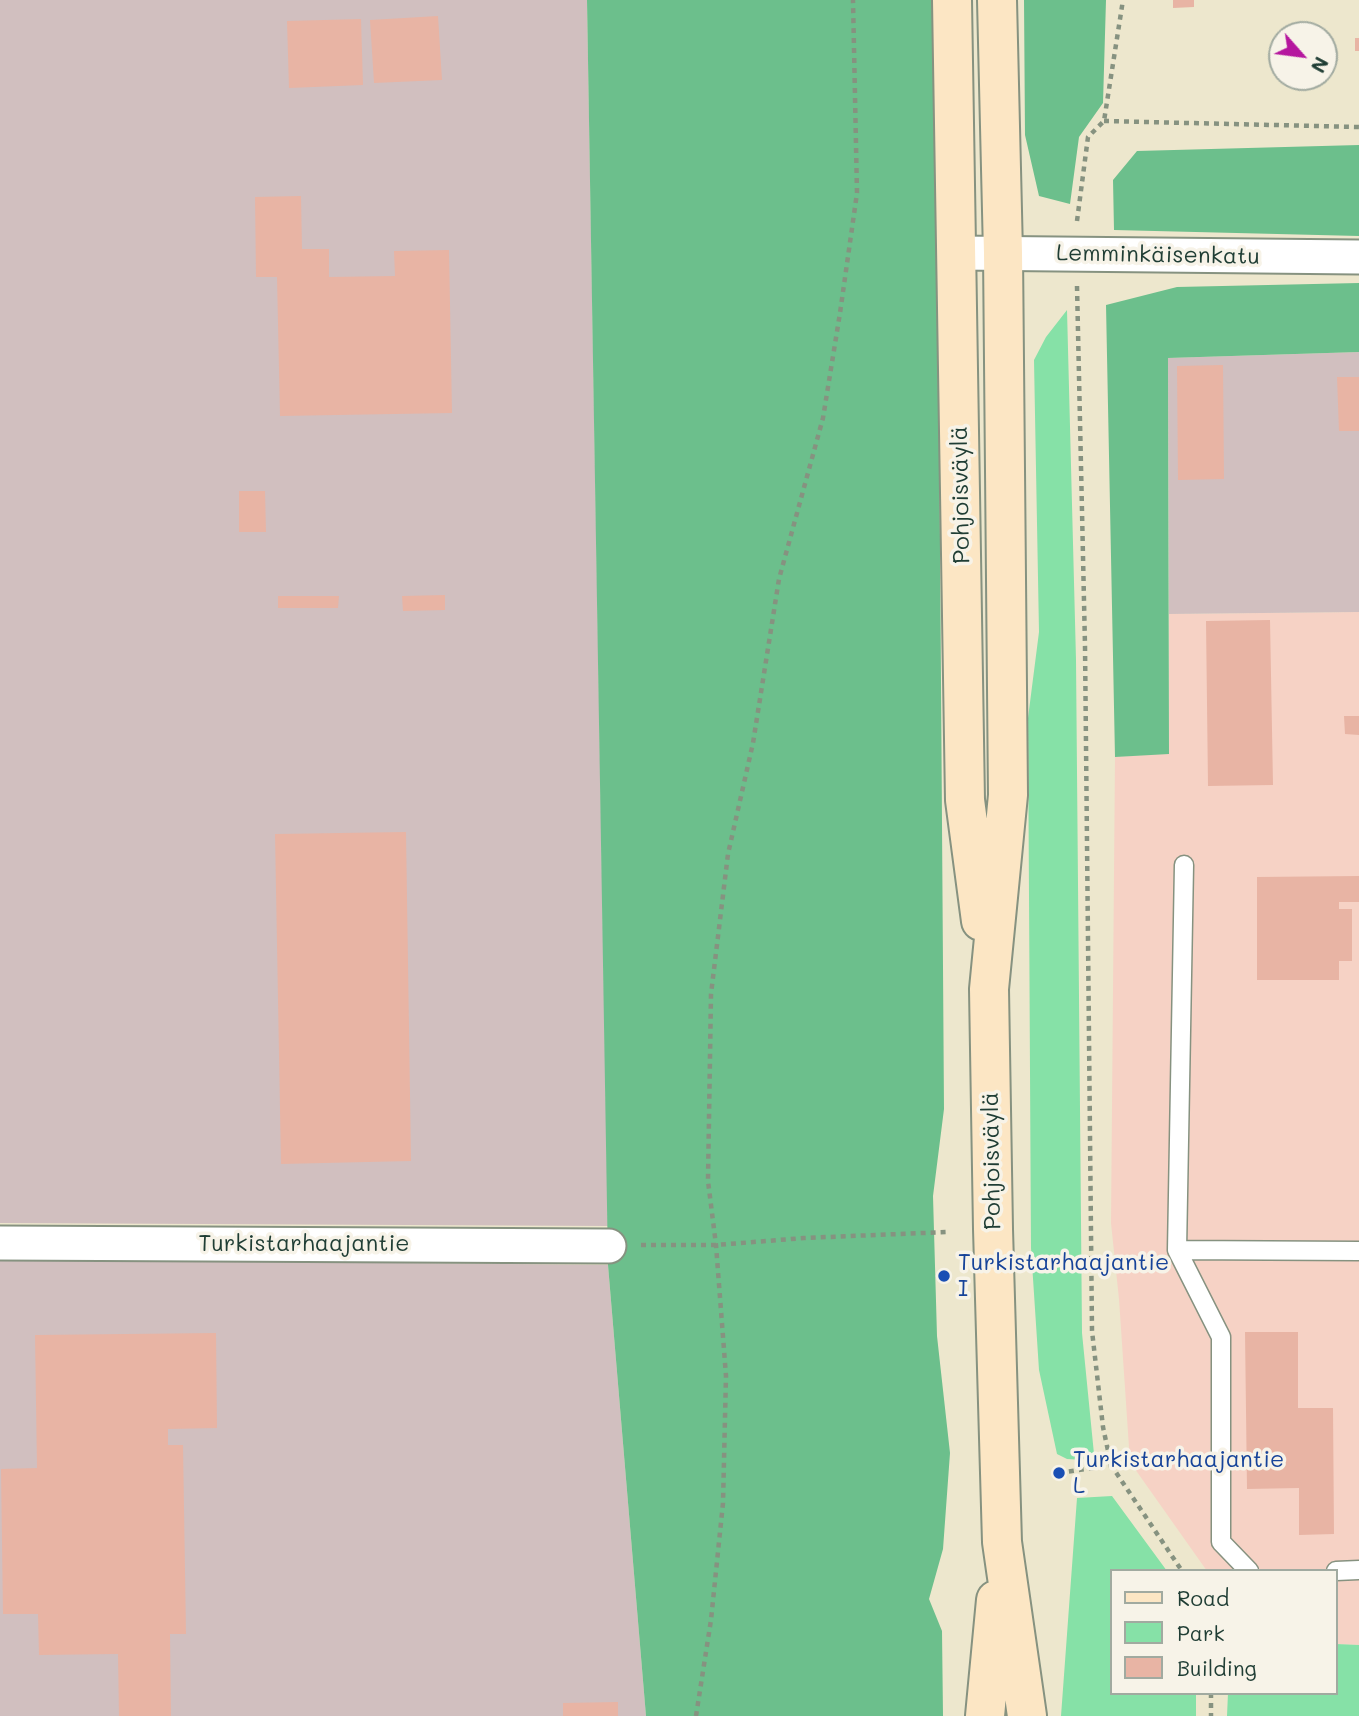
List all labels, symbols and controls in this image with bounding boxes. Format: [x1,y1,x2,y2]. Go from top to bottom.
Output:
north arrow [1268,21,1338,91]
text: N [1306,53,1335,77]
street label: Lemminkäisenkatu [1056,239,1260,271]
street label: Pohjoisväylä [946,426,976,564]
street label: Pohjoisväylä [977,1092,1007,1230]
street label: Turkistarhaajantie [198,1230,410,1258]
place label: Turkistarhaajantie I [958,1249,1169,1303]
marker: Turkistarhaajantie I [936,1268,952,1284]
place label: Turkistarhaajantie L [1073,1446,1284,1500]
marker: Turkistarhaajantie L [1051,1465,1067,1481]
legend [1110,1569,1338,1695]
text: Road [1177,1584,1229,1611]
text: Park [1177,1619,1225,1646]
text: Building [1177,1654,1257,1681]

